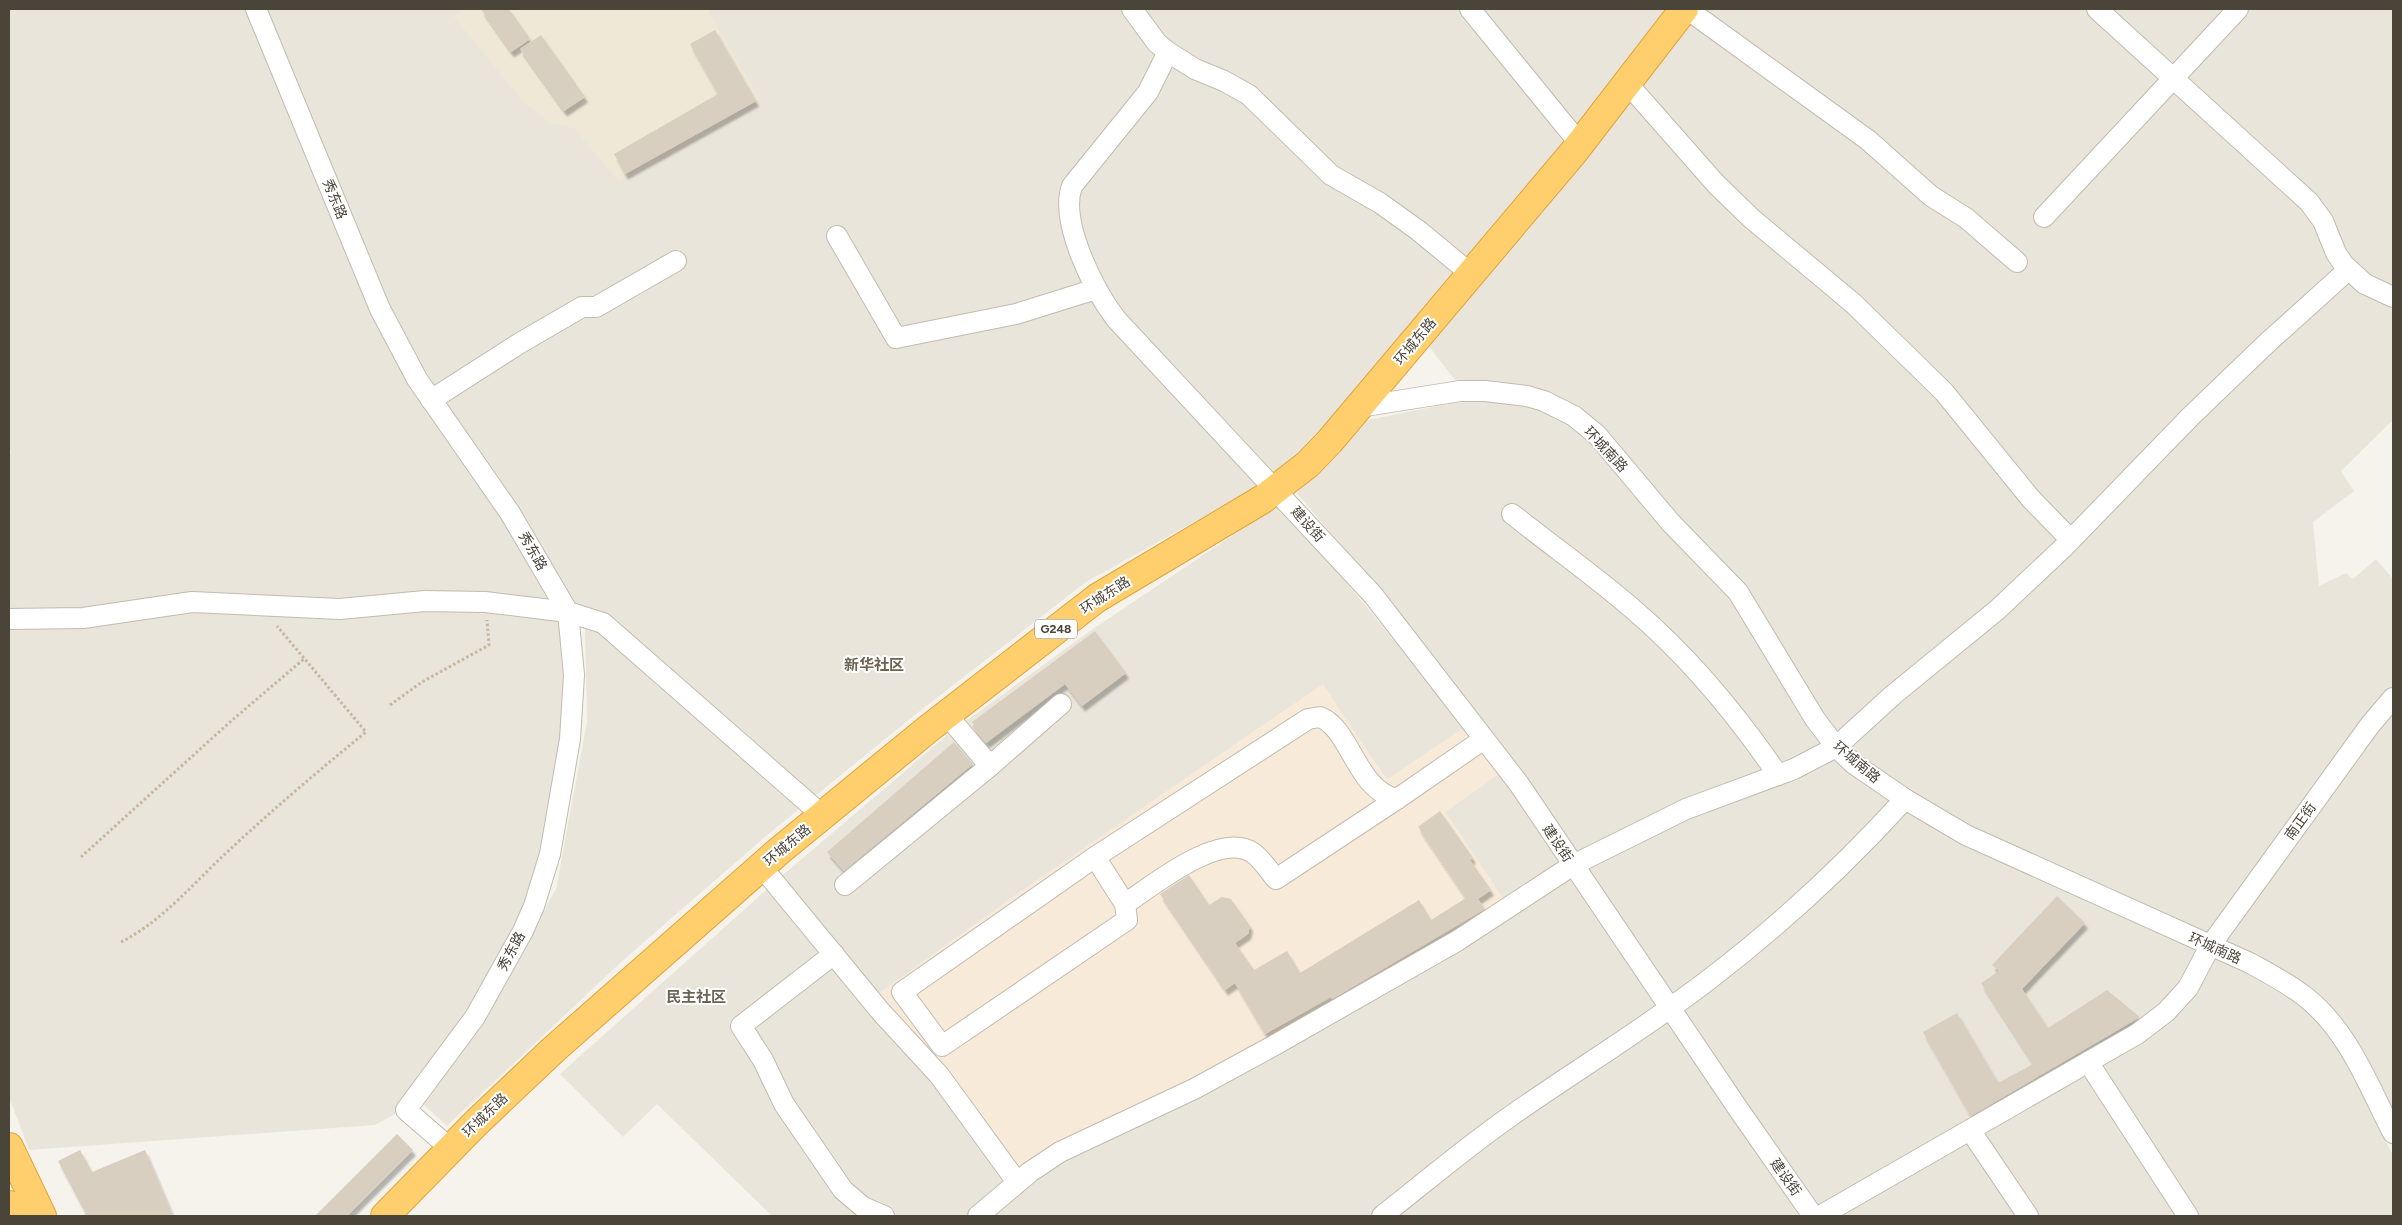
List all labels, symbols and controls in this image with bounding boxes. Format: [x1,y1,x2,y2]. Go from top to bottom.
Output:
street label: 秀东路 [319,177,350,222]
street label: 环城东路 [1391,314,1440,368]
street label: 环城南路 [1580,423,1631,476]
street label: 建设街 [1287,503,1328,546]
street label: 秀东路 [515,529,550,574]
street label: 环城东路 [1077,573,1133,618]
road number: G248 [1035,620,1077,638]
district label: 新华社区 [844,656,904,674]
street label: 环城南路 [1830,738,1884,787]
street label: 南正街 [2281,799,2320,843]
street label: 环城东路 [760,821,814,870]
street label: 建设街 [1539,821,1576,865]
street label: 秀东路 [494,929,529,974]
street label: 环城南路 [2186,929,2244,968]
district label: 民主社区 [666,988,726,1006]
street label: 环城东路 [459,1090,511,1141]
street label: 建设街 [1767,1155,1805,1199]

